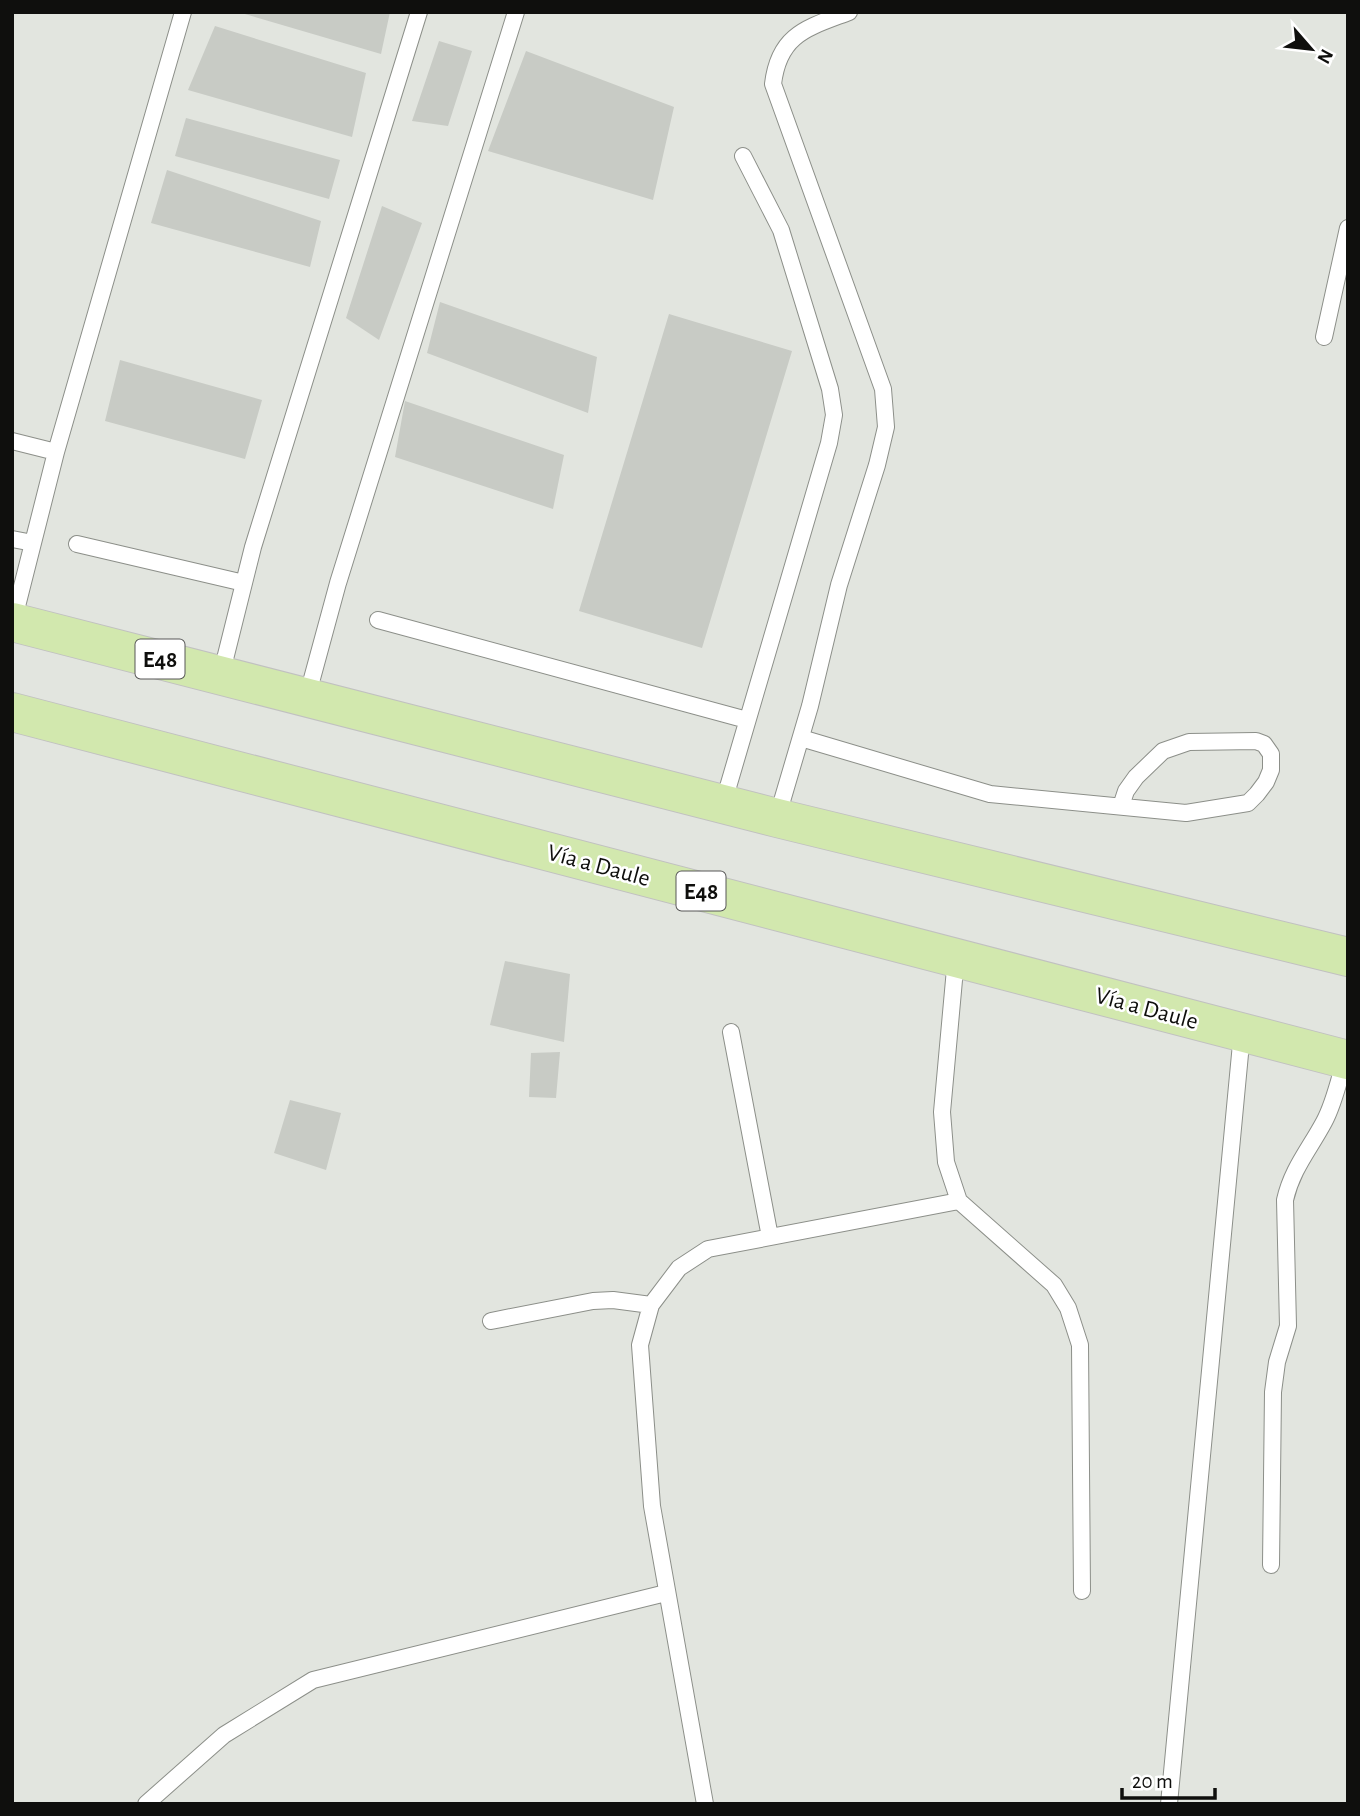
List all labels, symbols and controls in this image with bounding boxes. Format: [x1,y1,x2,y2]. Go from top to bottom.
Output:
north arrow [1276,14,1346,84]
text: N [1313,46,1336,67]
road number: E48 [136,639,184,678]
street label: Vía a Daule [545,841,653,891]
road number: E48 [676,872,726,911]
street label: Vía a Daule [1093,984,1201,1034]
scale bar [1122,1756,1215,1800]
text: 20 m [1132,1771,1173,1792]

